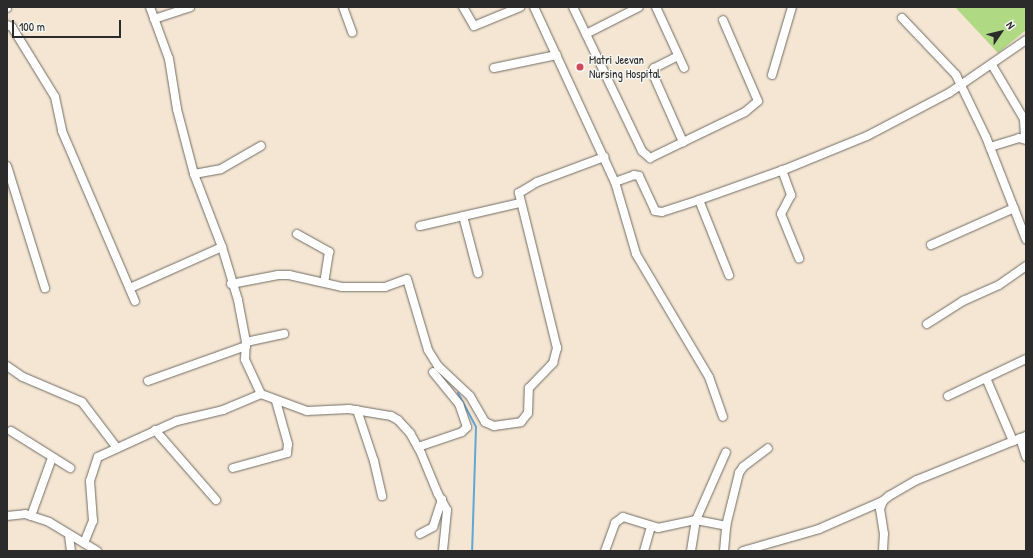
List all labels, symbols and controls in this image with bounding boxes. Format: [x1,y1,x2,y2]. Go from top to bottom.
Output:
scale bar [14,12,123,38]
north arrow [981,12,1021,52]
text: 100 m [19,18,45,35]
text: N [1003,19,1018,32]
place label: Matri Jeevan Nursing Hospital [589,53,661,81]
marker: Matri Jeevan Nursing Hospital [574,61,586,73]

